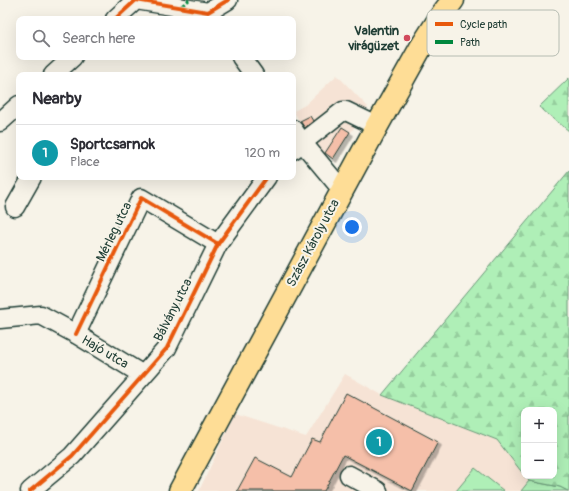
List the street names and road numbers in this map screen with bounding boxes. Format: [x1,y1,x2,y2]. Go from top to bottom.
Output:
street label: Szász Károly utca [283,196,343,290]
street label: Mérleg utca [93,200,135,264]
street label: Bálvány utca [150,276,196,344]
street label: Hajó utca [79,332,131,372]

